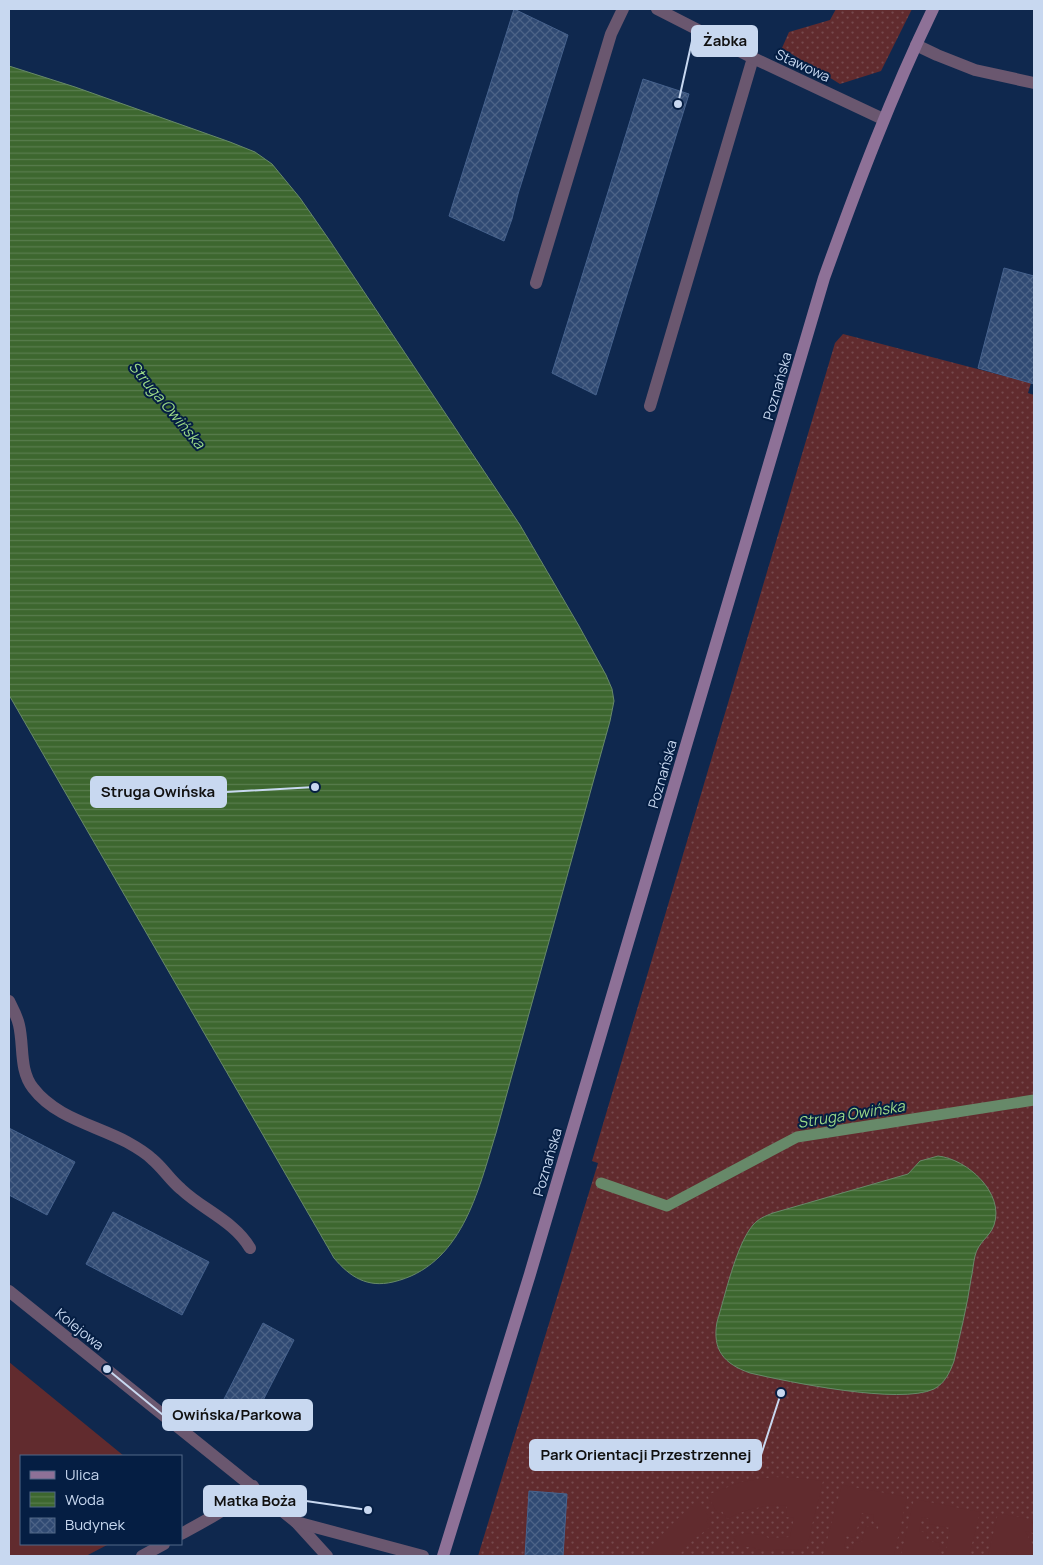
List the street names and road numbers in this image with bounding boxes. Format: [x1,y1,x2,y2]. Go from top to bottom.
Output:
street label: Stawowa [773,44,833,86]
street label: Poznańska [758,350,796,422]
street label: Poznańska [643,738,681,810]
street label: Poznańska [528,1126,566,1198]
street label: Kolejowa [52,1304,108,1354]

